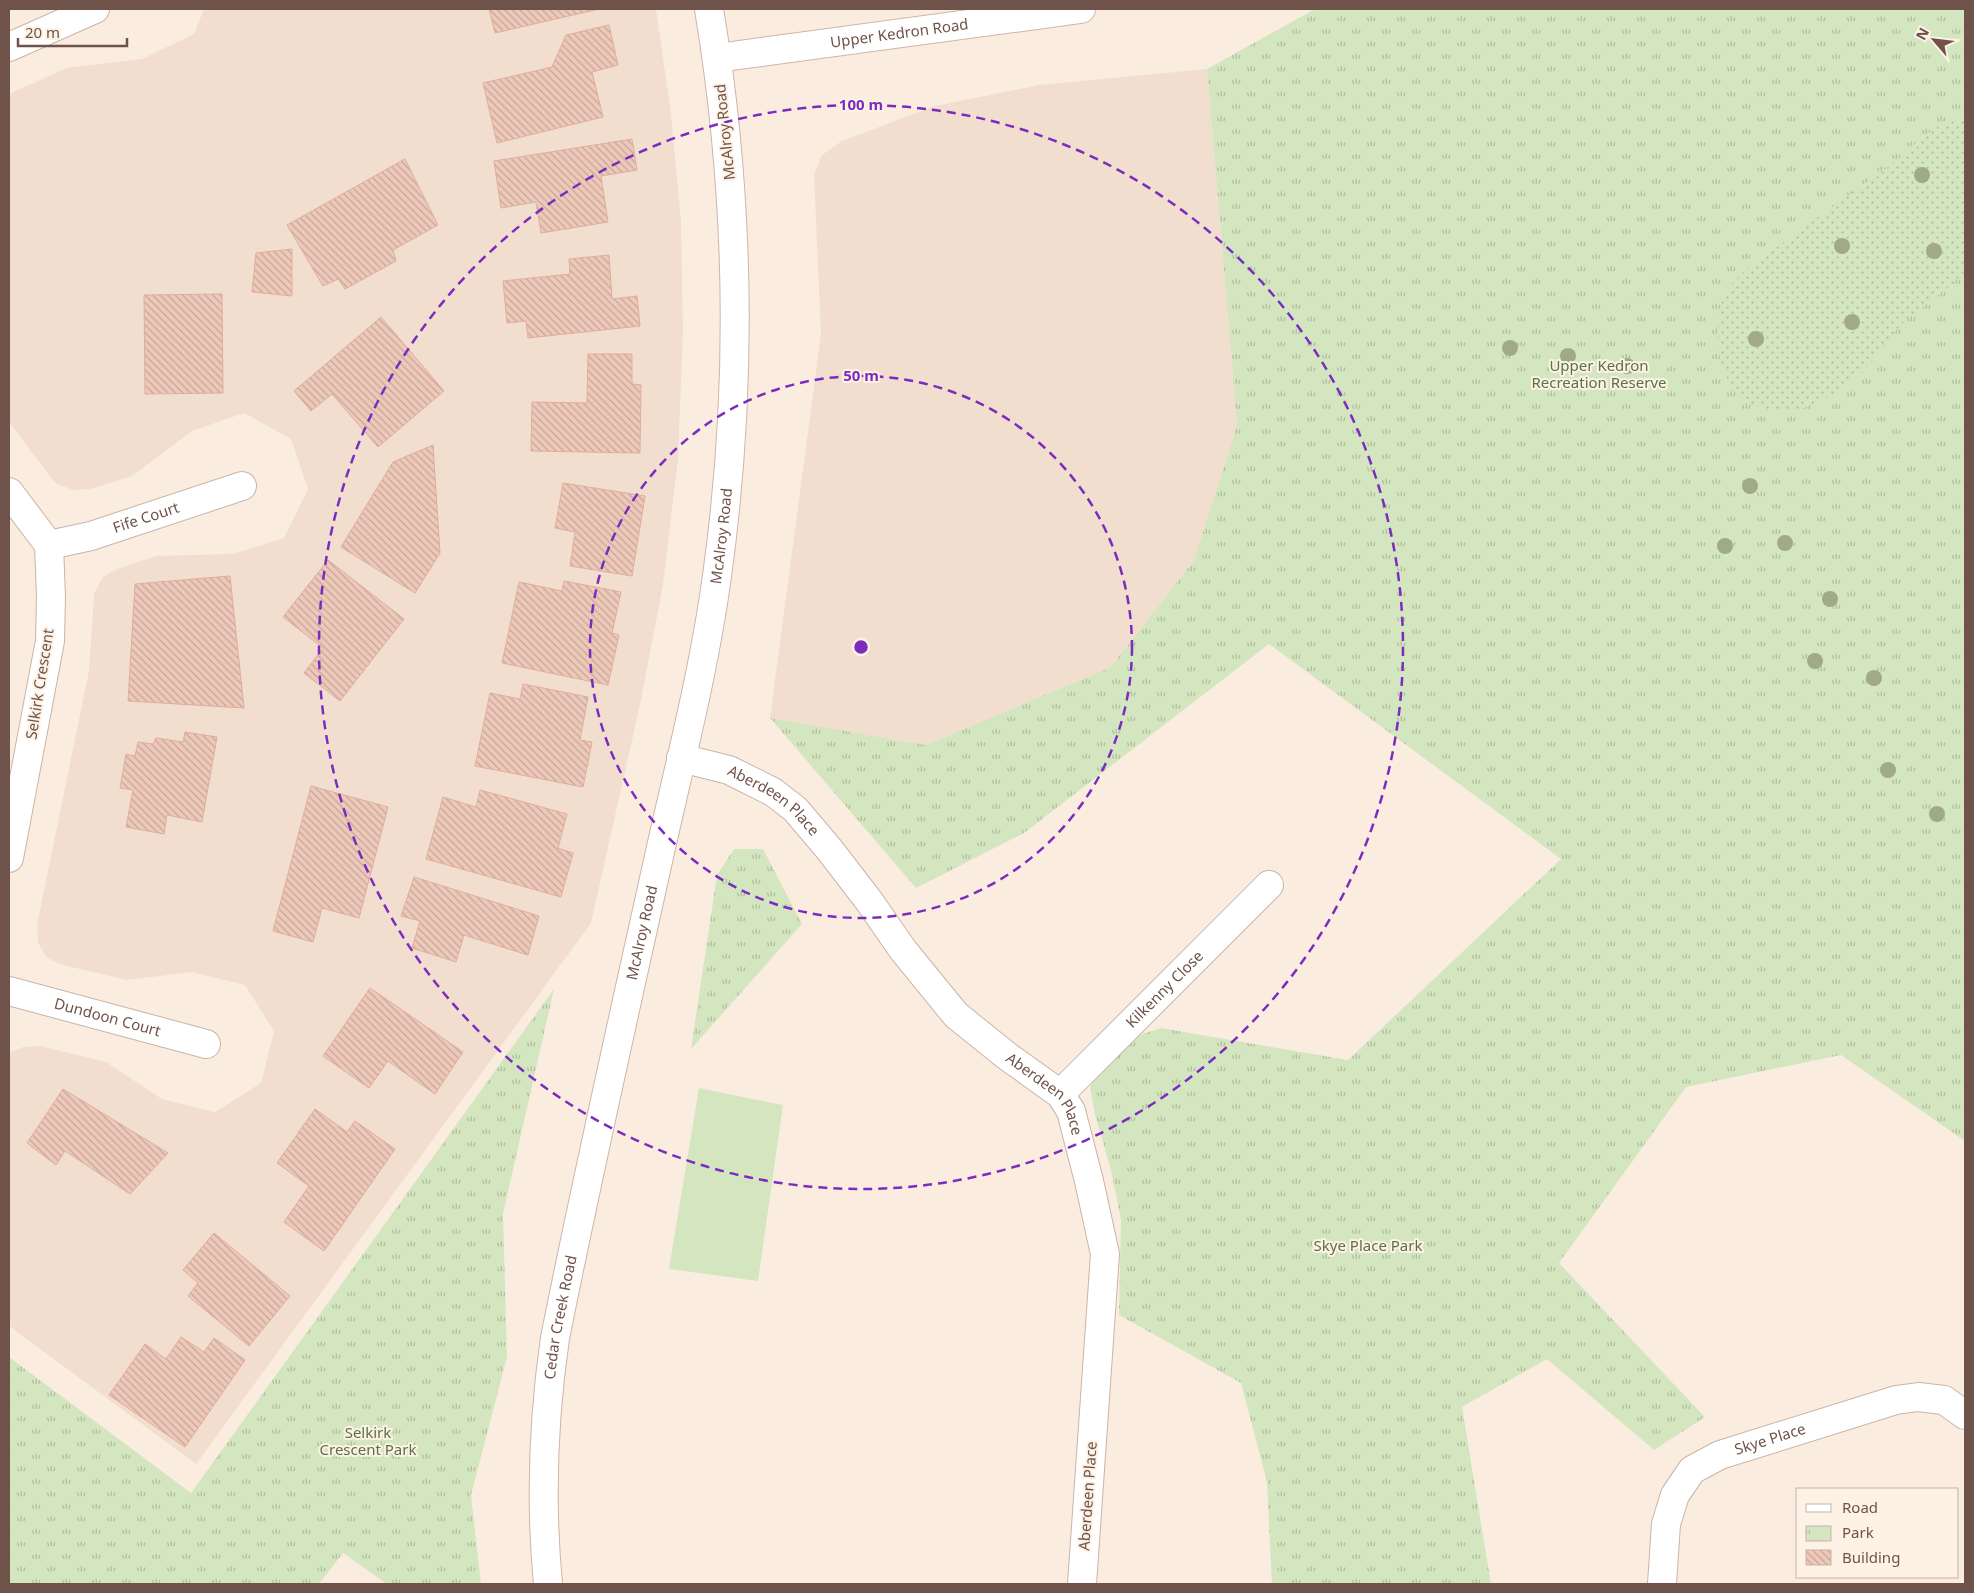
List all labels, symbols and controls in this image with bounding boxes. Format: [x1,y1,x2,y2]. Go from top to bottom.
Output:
street label: Upper Kedron Road [829,13,970,52]
scale bar [18,15,126,47]
north arrow [1909,15,1959,65]
text: 20 m [25,22,60,42]
text: N [1911,24,1933,43]
street label: McAlroy Road [709,83,739,181]
text: 100 m [839,94,883,114]
park label: Upper Kedron Recreation Reserve [1531,355,1667,392]
text: 50 m [843,365,879,385]
street label: McAlroy Road [705,487,736,585]
street label: Fife Court [110,496,182,537]
street label: Selkirk Crescent [20,626,58,741]
centre of rings [852,638,870,656]
street label: Aberdeen Place [725,760,824,839]
street label: McAlroy Road [621,883,661,982]
street label: Kilkenny Close [1121,946,1207,1032]
street label: Dundoon Court [52,993,164,1041]
street label: Aberdeen Place [1002,1047,1088,1137]
park label: Skye Place Park [1314,1235,1422,1255]
street label: Cedar Creek Road [539,1253,581,1380]
street label: Skye Place [1732,1418,1808,1459]
park label: Selkirk Crescent Park [320,1422,416,1459]
street label: Aberdeen Place [1073,1441,1101,1551]
legend [1796,1488,1959,1578]
text: Road [1842,1497,1878,1517]
text: Park [1842,1522,1874,1542]
text: Building [1842,1547,1900,1567]

